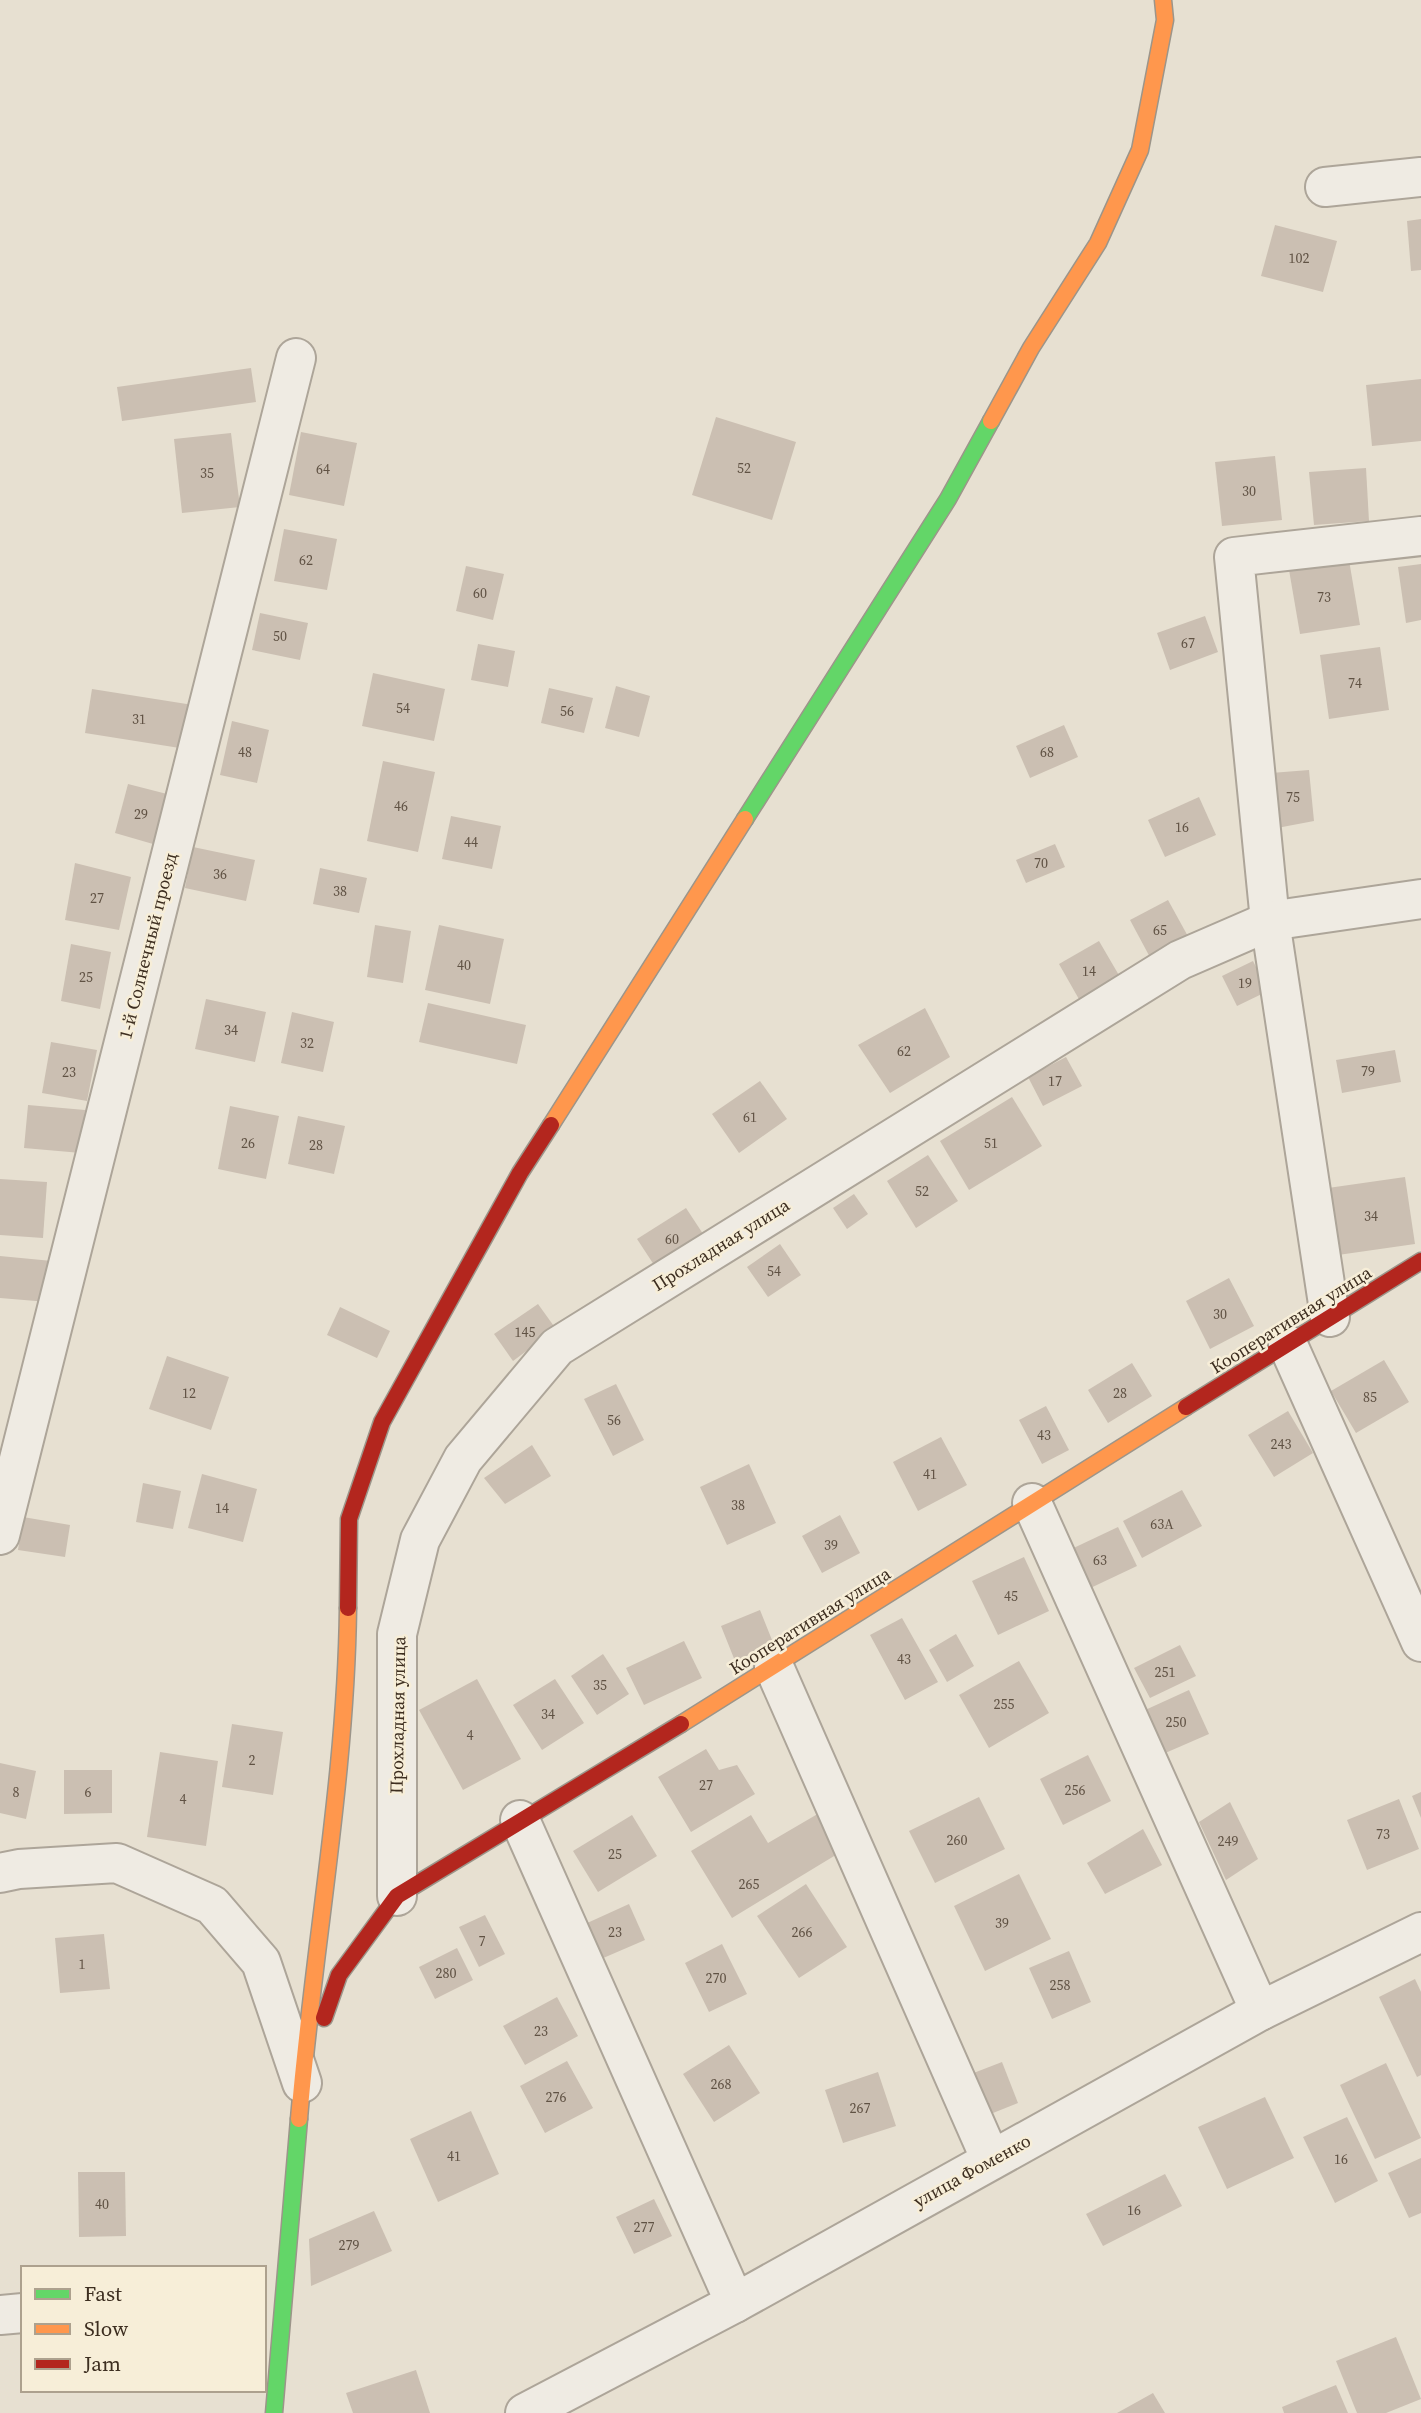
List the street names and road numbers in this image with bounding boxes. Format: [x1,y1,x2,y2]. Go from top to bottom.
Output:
street label: 1-й Солнечный проезд [112,850,183,1042]
street label: Прохладная улица [647,1192,795,1297]
street label: Кооперативная улица [1205,1259,1377,1379]
street label: Кооперативная улица [724,1560,896,1680]
street label: Прохладная улица [384,1635,411,1794]
street label: улица Фоменко [908,2128,1035,2213]

